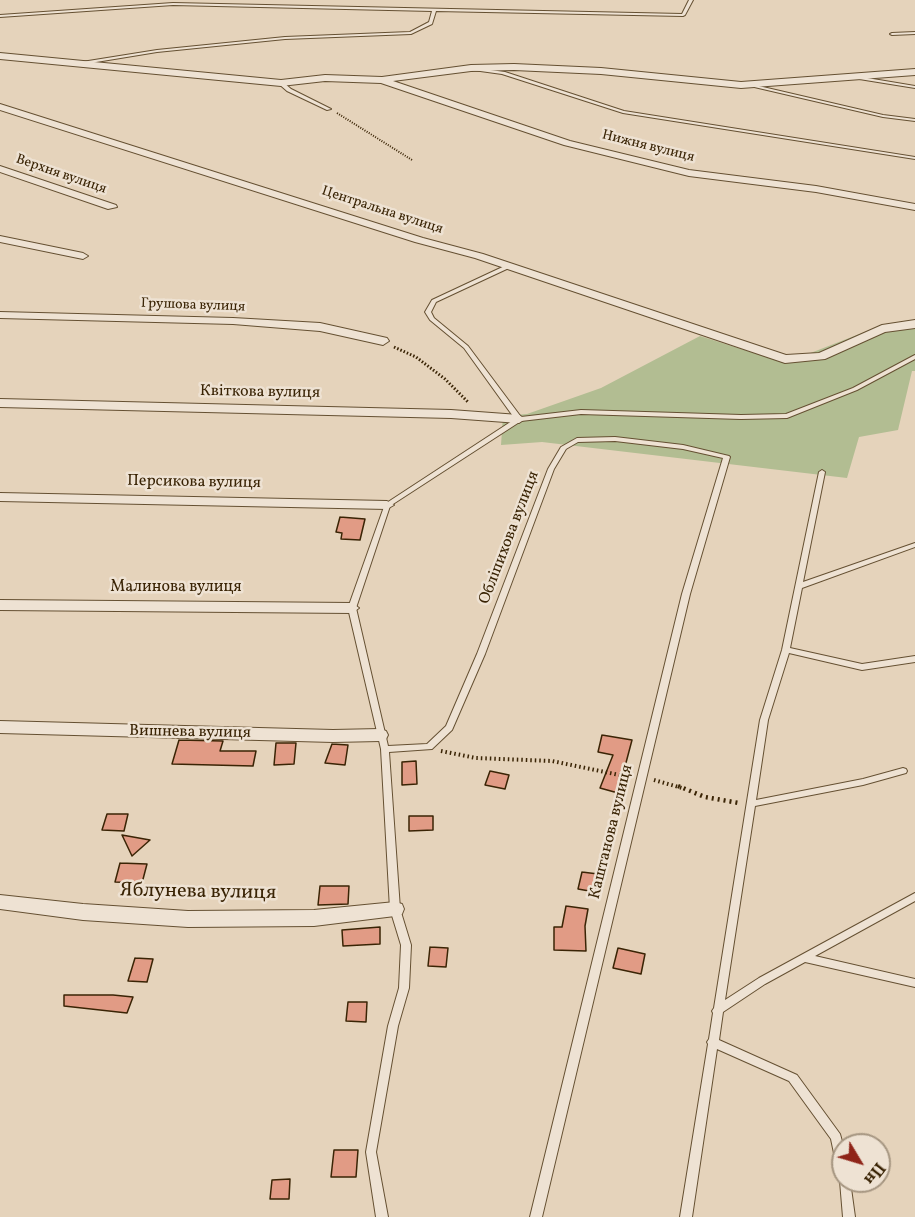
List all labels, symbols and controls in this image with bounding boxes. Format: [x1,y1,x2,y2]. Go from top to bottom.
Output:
street label: Нижня вулиця [600,127,696,167]
street label: Верхня вулиця [13,152,109,198]
street label: Центральна вулиця [319,183,445,239]
street label: Грушова вулиця [140,296,246,316]
street label: Квіткова вулиця [200,382,320,404]
street label: Обліпихова вулиця [476,469,544,607]
street label: Персикова вулиця [127,472,261,494]
street label: Малинова вулиця [110,578,242,598]
street label: Вишнева вулиця [129,722,251,744]
street label: Каштанова вулиця [586,763,638,901]
street label: Яблунева вулиця [120,880,276,906]
north arrow [831,1133,891,1193]
text: Пн [858,1157,889,1189]

